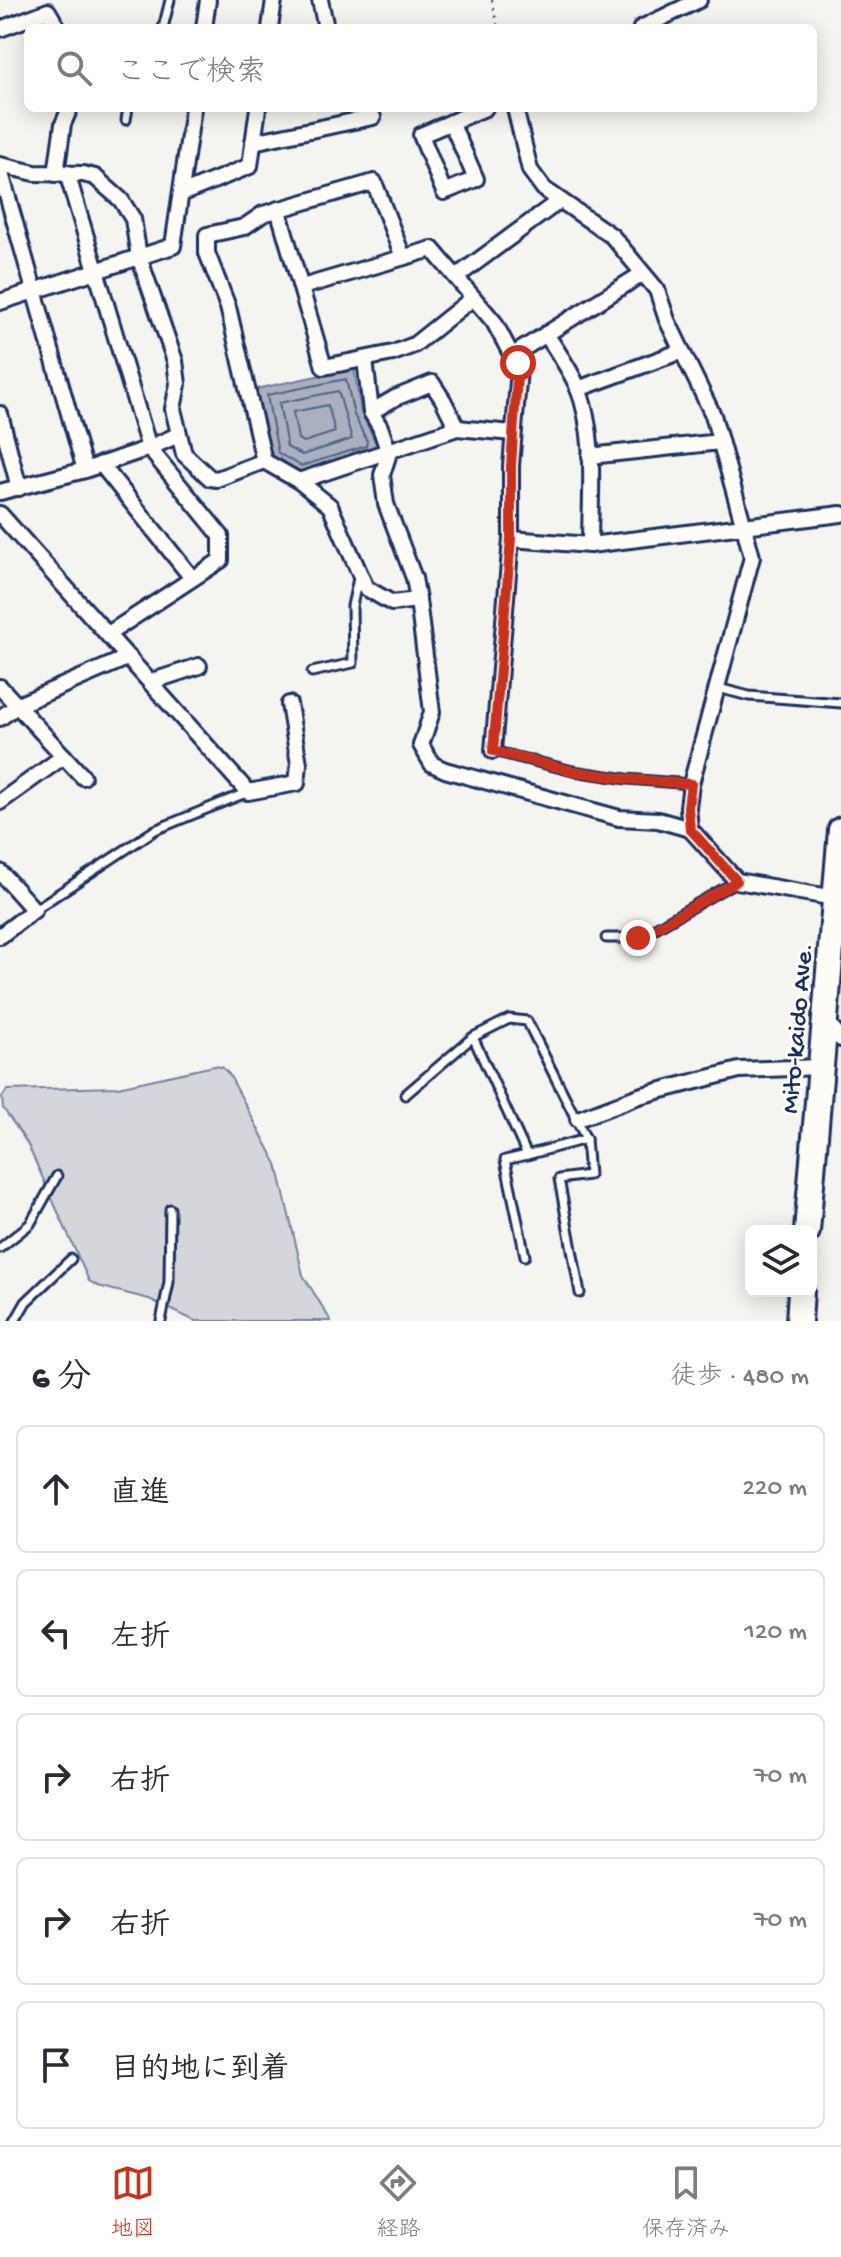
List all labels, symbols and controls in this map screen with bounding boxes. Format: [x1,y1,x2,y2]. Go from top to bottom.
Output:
search box [24,24,817,112]
icon: search [52,46,96,90]
text: ここで検索 [116,57,266,92]
route start [500,345,536,381]
route end [620,920,656,956]
street label: Mito-kaido Ave. [777,942,822,1115]
map controls [745,1225,817,1297]
button: layers [745,1225,817,1297]
text: 6 分 [32,1360,91,1400]
text: 徒歩 · 480 m [671,1363,809,1394]
icon: ahead [34,1467,78,1511]
text: 220 m [742,1474,807,1505]
text: 直進 [110,1478,170,1513]
icon: left [34,1611,78,1655]
text: 120 m [744,1618,807,1649]
text: 左折 [110,1622,170,1657]
icon: right [34,1755,78,1799]
text: 70 m [754,1762,807,1793]
text: 右折 [110,1766,170,1801]
icon: right [34,1899,78,1943]
text: 70 m [754,1906,807,1937]
text: 右折 [110,1910,170,1945]
icon: arrive [34,2043,78,2087]
text: 目的地に到着 [110,2054,290,2089]
tab: 地図 [111,2161,155,2244]
tab: 経路 [376,2161,420,2244]
tab: 保存済み [642,2161,730,2244]

